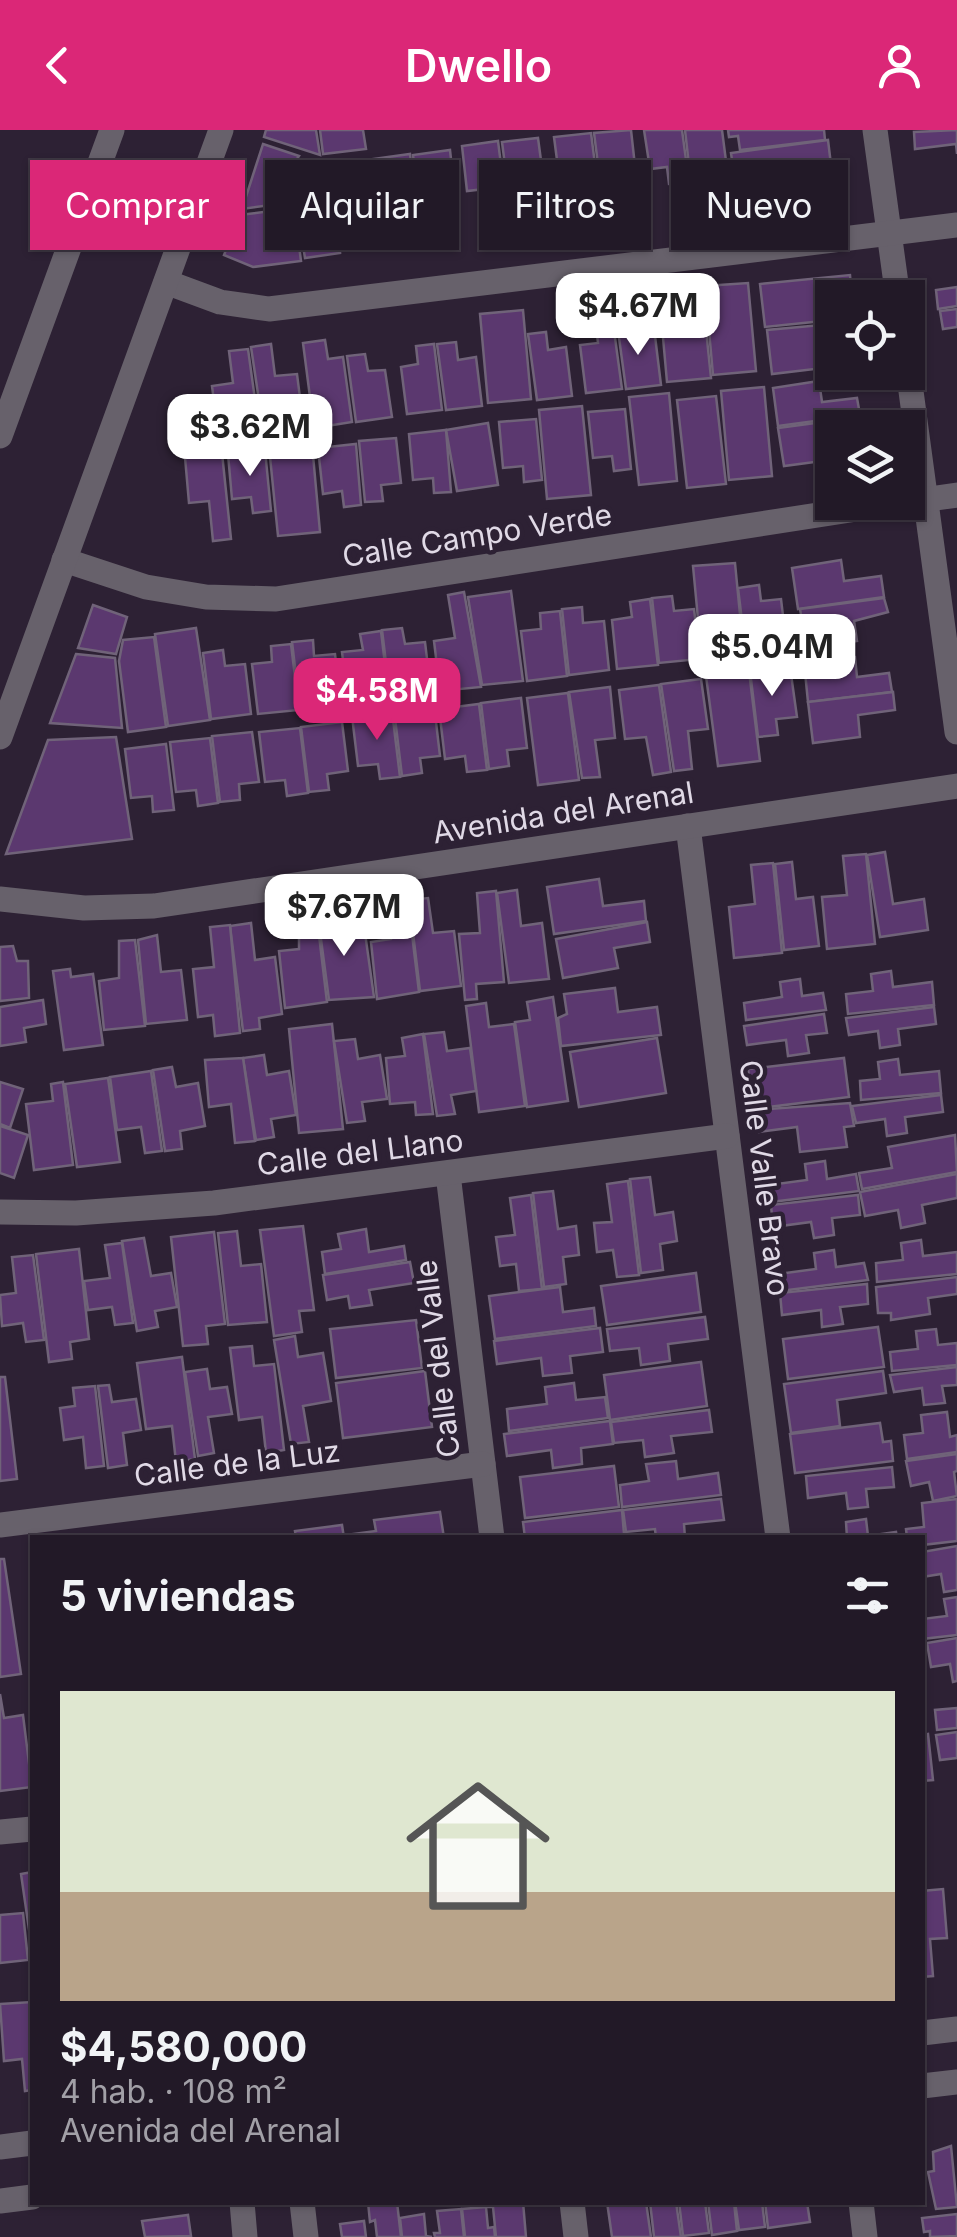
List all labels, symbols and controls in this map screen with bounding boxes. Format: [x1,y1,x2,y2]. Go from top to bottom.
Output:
icon: back [30,38,85,93]
text: Dwello [405,38,552,93]
icon: person [872,38,927,93]
chip: Comprar [30,160,245,250]
chip: Alquilar [265,160,459,250]
chip: Filtros [479,160,651,250]
chip: Nuevo [671,160,848,250]
pin: $4.67M [557,273,719,358]
map controls [815,280,925,520]
button: locate [815,280,925,390]
text: $4.67M [578,286,698,325]
pin: $3.62M [169,394,331,479]
text: $3.62M [189,407,311,446]
button: layers [815,410,925,520]
street label: Calle Campo Verde [340,496,614,574]
pin: $5.04M [691,614,853,699]
text: $5.04M [710,627,834,666]
pin: $4.58M [296,658,458,743]
text: $4.58M [315,671,439,710]
street label: Avenida del Arenal [430,774,696,850]
pin: $7.67M [263,874,425,959]
text: $7.67M [287,887,401,926]
street label: Calle Valle Bravo [733,1058,797,1298]
street label: Calle del Llano [255,1121,465,1183]
street label: Calle del Valle [407,1258,467,1460]
street label: Calle de la Luz [132,1432,342,1494]
icon: filters [840,1568,895,1623]
text: 5 viviendas [60,1570,295,1621]
icon: home [388,1756,568,1936]
text: $4,580,000 [60,2021,307,2072]
text: 4 hab. · 108 m² [60,2072,287,2111]
text: Avenida del Arenal [60,2111,341,2150]

